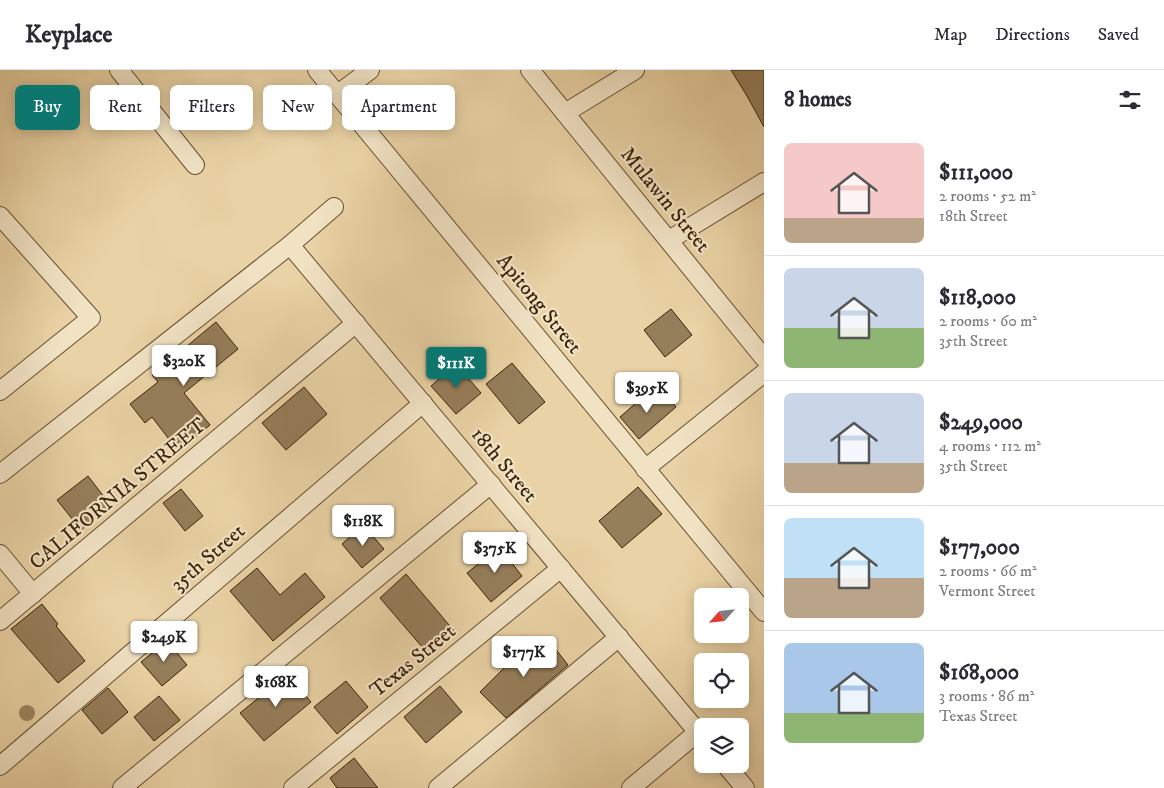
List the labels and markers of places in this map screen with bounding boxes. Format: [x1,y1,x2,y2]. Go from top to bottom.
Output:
pin: $320K [149,344,219,387]
pin: $111K [421,346,491,389]
pin: $395K [612,372,682,414]
pin: $118K [328,504,398,547]
pin: $375K [460,532,530,574]
pin: $249K [129,620,199,663]
pin: $177K [489,636,559,678]
pin: $168K [241,666,311,708]

